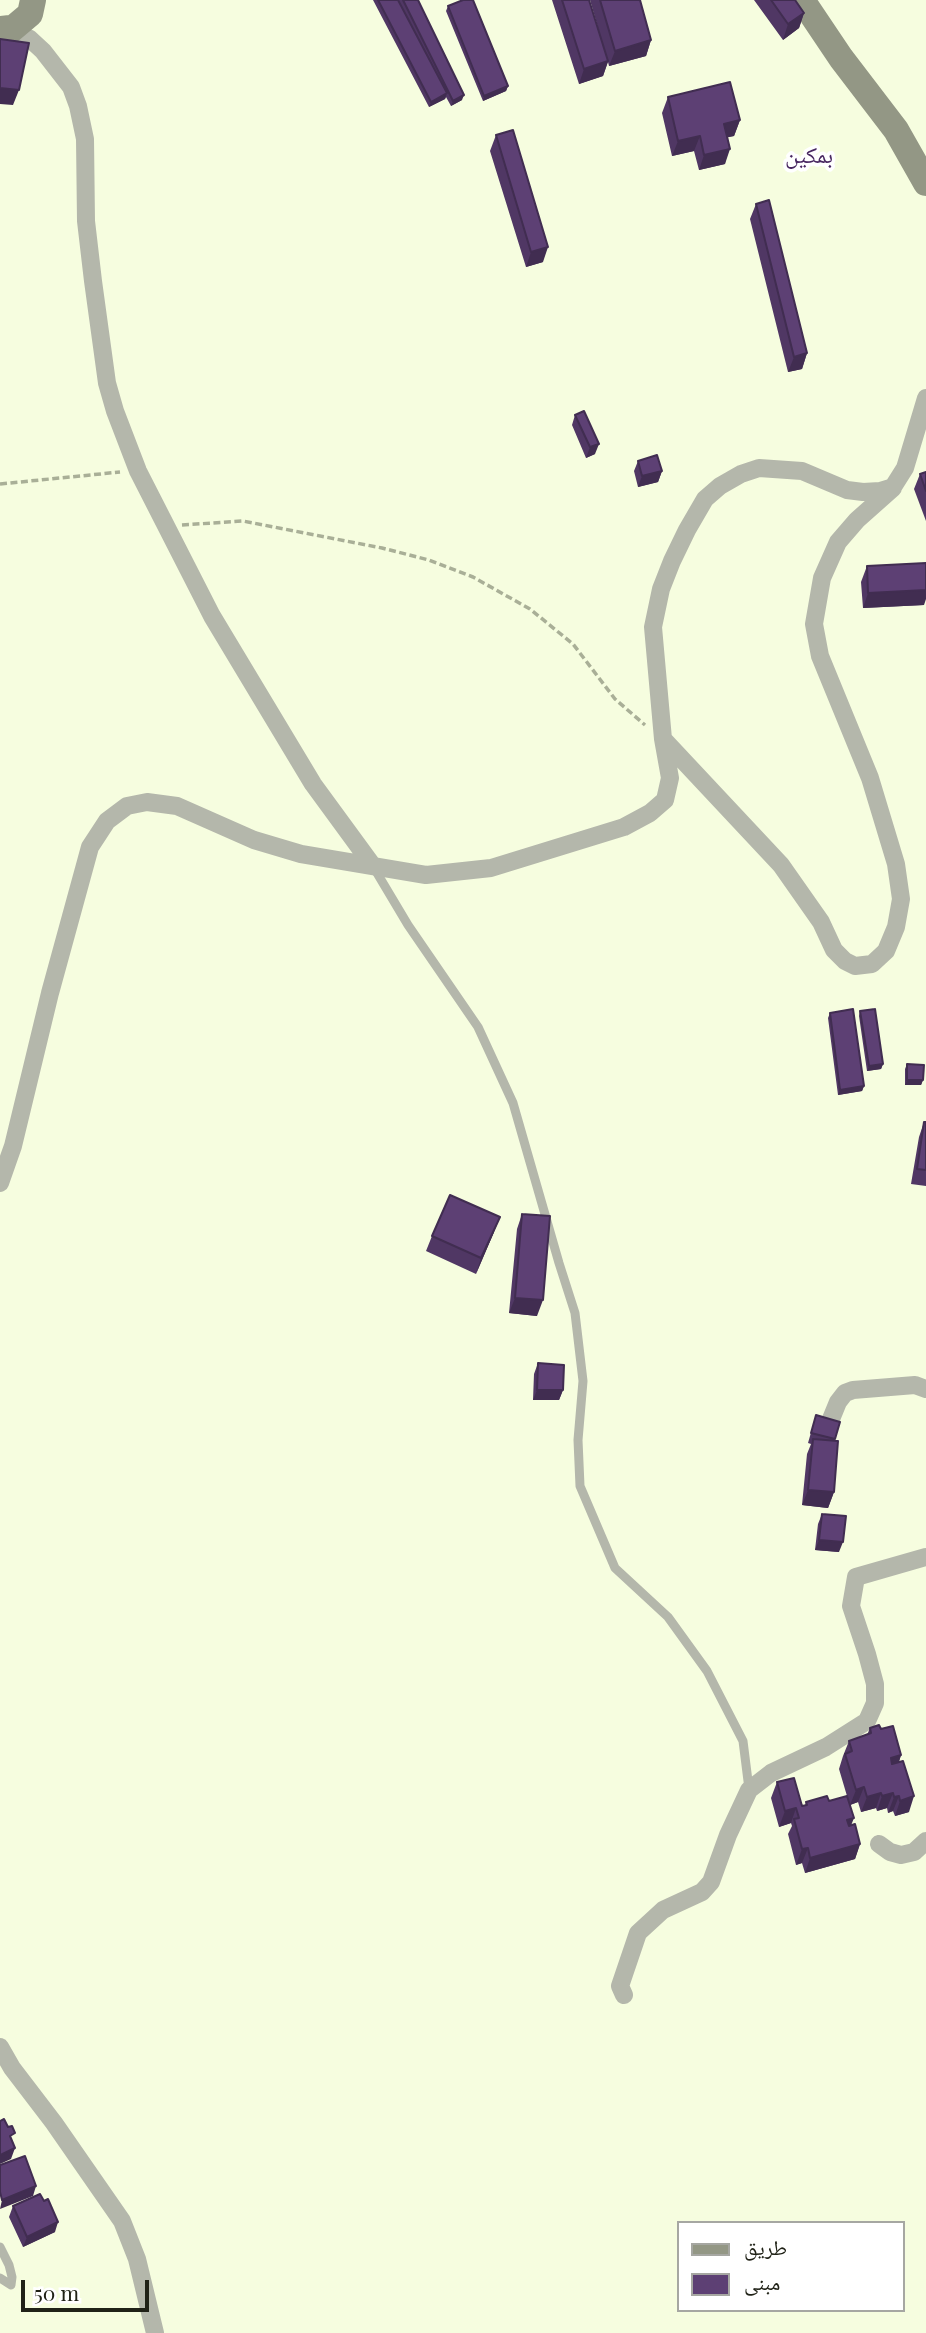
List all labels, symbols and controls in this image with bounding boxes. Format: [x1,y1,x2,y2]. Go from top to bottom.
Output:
district label: بمكين [785,142,833,170]
legend [678,2221,905,2312]
text: طريق [744,2232,787,2260]
scale bar [24,2266,152,2310]
text: مبنى [744,2267,780,2295]
text: 50 m [34,2278,79,2306]

